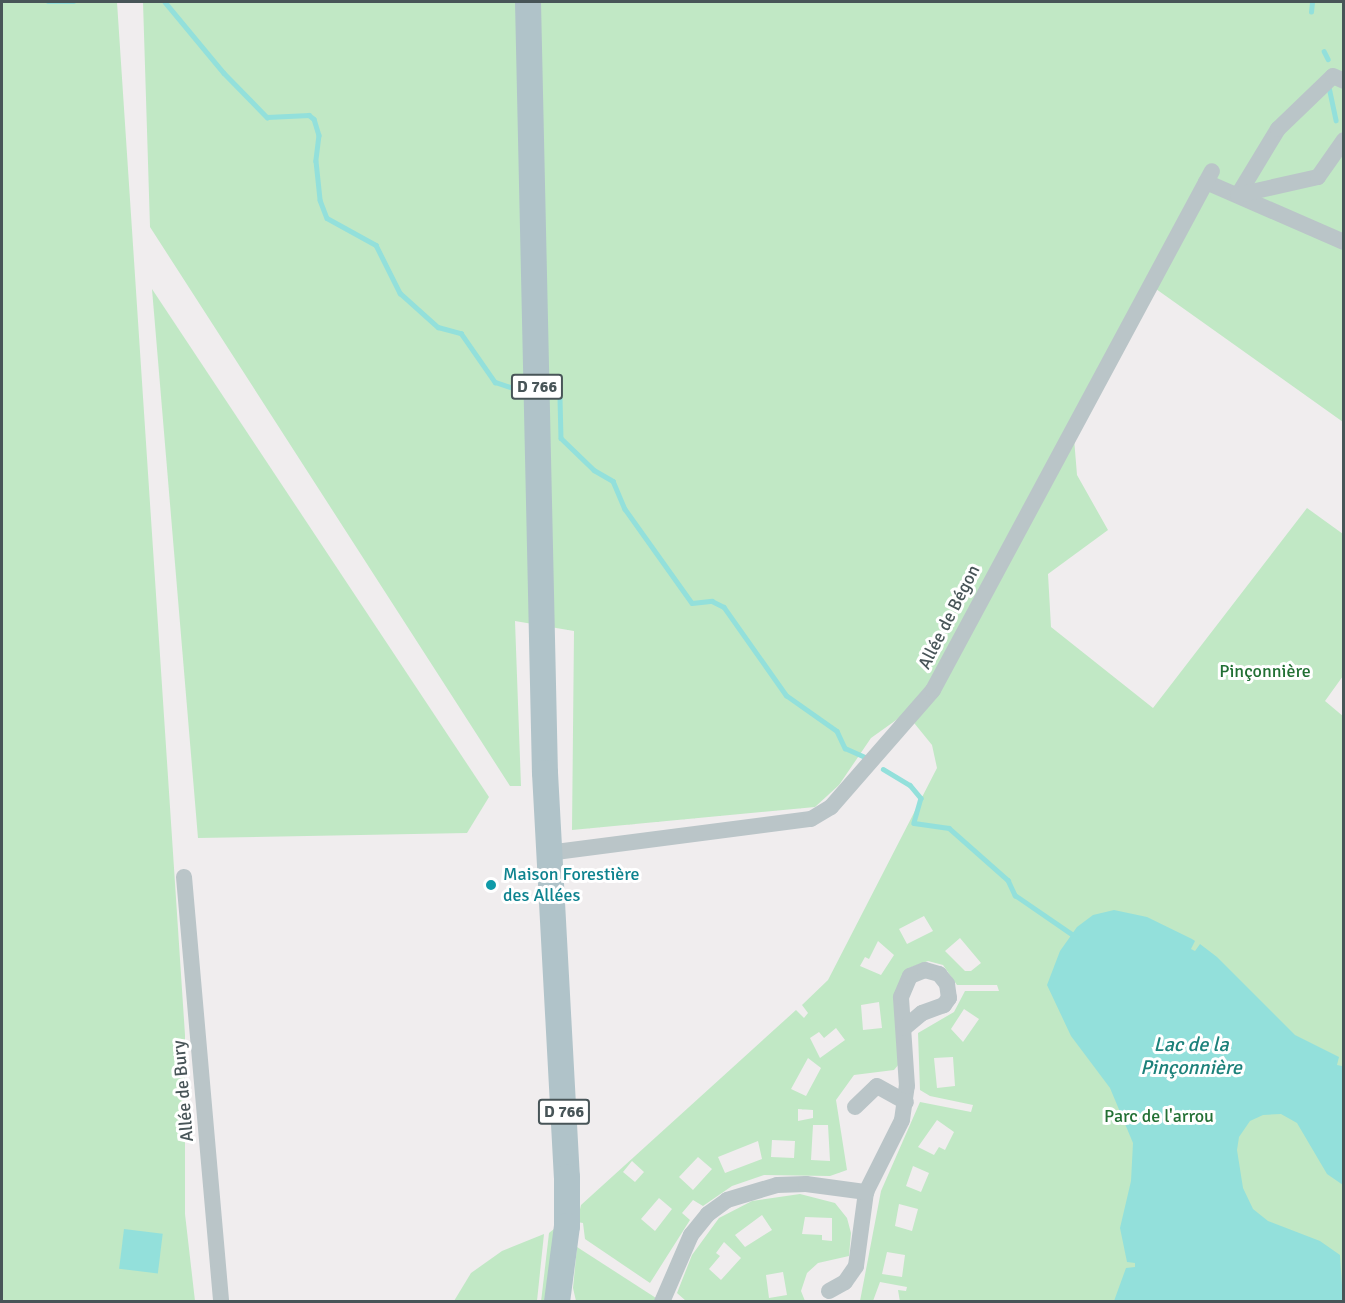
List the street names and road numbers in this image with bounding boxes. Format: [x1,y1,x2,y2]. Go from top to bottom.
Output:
road number: D 766 [510,374,564,400]
street label: Allée de Bégon [913,561,985,673]
street label: Allée de Bury [168,1039,198,1143]
road number: D 766 [537,1099,591,1125]

